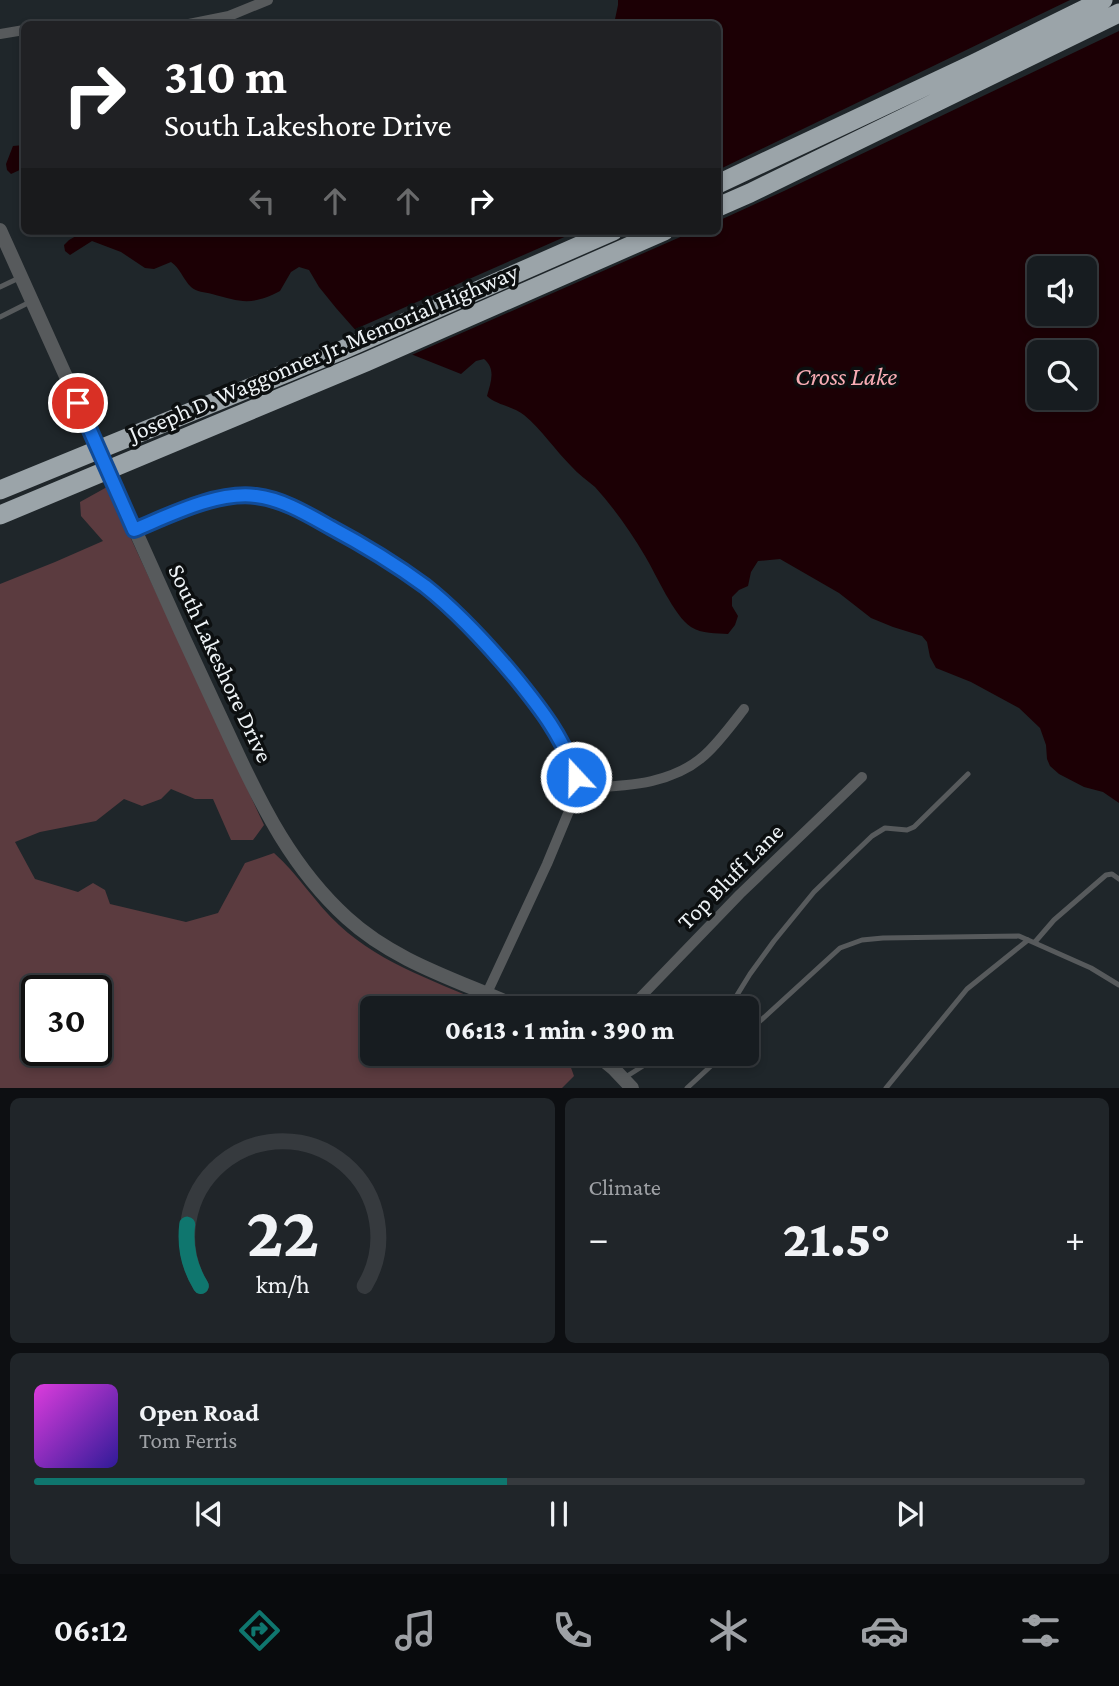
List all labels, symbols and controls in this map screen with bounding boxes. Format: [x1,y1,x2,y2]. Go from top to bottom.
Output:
icon: right [49,49,140,140]
text: 310 m [164,49,287,104]
text: South Lakeshore Drive [164,107,451,143]
icon: left [243,182,281,220]
icon: ahead [316,182,354,220]
icon: ahead [389,182,427,220]
icon: right [462,182,500,220]
map controls [1027,256,1097,410]
button: sound [1027,256,1097,326]
street label: Joseph D. Waggonner Jr. Memorial Highway [122,257,523,447]
button: search [1027,340,1097,410]
water label: Cross Lake [795,362,897,391]
pin [48,373,108,433]
icon: arrive [59,384,97,422]
street label: South Lakeshore Drive [163,560,279,766]
position arrow [539,740,613,814]
street label: Top Bluff Lane [671,817,789,935]
speed limit sign: 30 [21,975,112,1066]
text: 06:13 · 1 min · 390 m [445,1016,674,1045]
text: Climate [589,1174,661,1200]
text: 22 [246,1192,319,1273]
text: 21.5° [783,1209,891,1267]
text: − [589,1217,609,1259]
text: + [1065,1217,1085,1259]
text: km/h [255,1271,309,1298]
text: Open Road [139,1398,259,1427]
text: Tom Ferris [139,1427,237,1453]
icon: previous [190,1495,228,1533]
icon: pause [540,1495,578,1533]
icon: next [891,1495,929,1533]
icon: directions [235,1606,284,1655]
icon: music [391,1606,440,1655]
icon: phone [548,1606,597,1655]
icon: climate [704,1606,753,1655]
icon: car [860,1606,909,1655]
icon: filters [1016,1606,1065,1655]
text: 06:12 [54,1612,128,1648]

